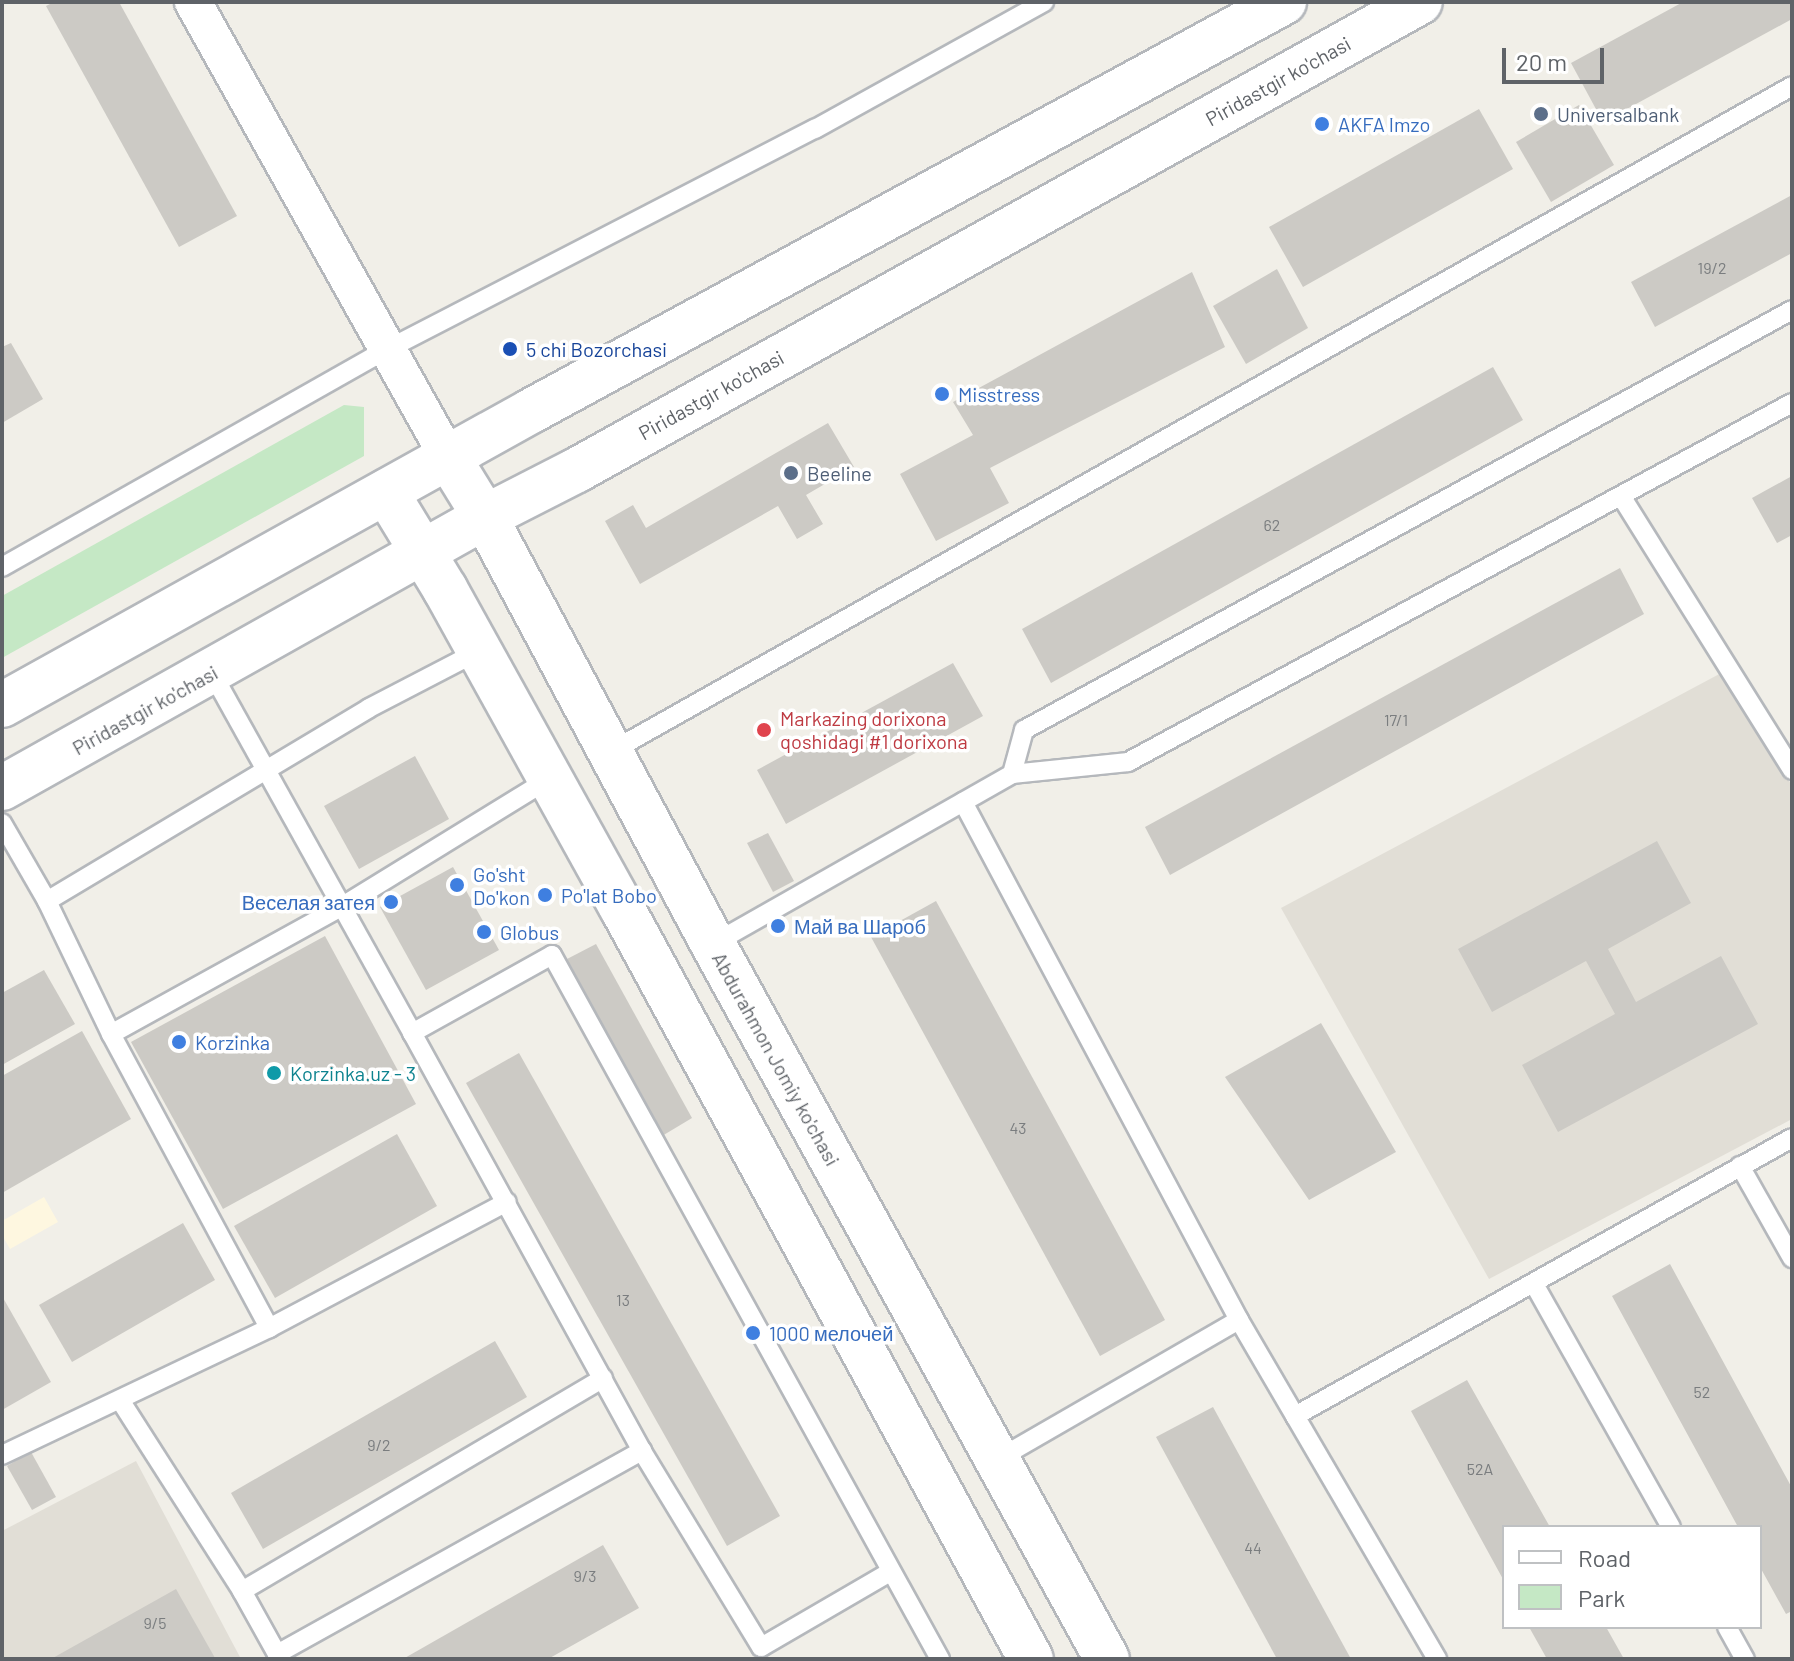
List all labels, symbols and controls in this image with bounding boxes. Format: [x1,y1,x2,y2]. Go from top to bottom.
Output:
street label: Piridastgir ko'chasi [1201,31,1355,131]
scale bar [1506,32,1608,82]
text: 20 m [1516,47,1567,76]
place label: Universalbank [1557,102,1679,126]
marker: Universalbank [1532,105,1550,123]
place label: AKFA Imzo [1338,112,1430,136]
marker: AKFA Imzo [1313,115,1331,133]
house number: 19/2 [1698,258,1726,278]
place label: 5 chi Bozorchasi [526,337,667,361]
marker: 5 chi Bozorchasi [501,340,519,358]
street label: Piridastgir ko'chasi [634,345,788,445]
place label: Misstress [958,382,1040,406]
marker: Misstress [933,385,951,403]
place label: Beeline [807,461,872,485]
marker: Beeline [782,464,800,482]
house number: 62 [1264,515,1280,535]
street label: Piridastgir ko'chasi [68,660,222,760]
place label: Markazing dorixona qoshidagi #1 dorixona [780,706,968,753]
house number: 17/1 [1384,710,1408,730]
marker: Markazing dorixona qoshidagi #1 dorixona [755,721,773,739]
place label: Go'sht Do'kon [473,862,530,909]
marker: Go'sht Do'kon [448,876,466,894]
place label: Po'lat Bobo [561,883,657,907]
marker: Po'lat Bobo [536,886,554,904]
place label: Веселая затея [242,890,375,914]
marker: Веселая затея [382,893,400,911]
place label: Май ва Шароб [794,914,926,938]
marker: Май ва Шароб [769,917,787,935]
place label: Globus [500,920,559,944]
marker: Globus [475,923,493,941]
street label: Abdurahmon Jomiy ko'chasi [707,948,845,1170]
place label: Korzinka [195,1030,270,1054]
marker: Korzinka [170,1033,188,1051]
place label: Korzinka.uz - 3 [290,1061,416,1085]
marker: Korzinka.uz - 3 [265,1064,283,1082]
house number: 43 [1009,1118,1027,1138]
house number: 13 [616,1290,630,1310]
place label: 1000 мелочей [769,1321,893,1345]
marker: 1000 мелочей [744,1324,762,1342]
house number: 52 [1694,1382,1710,1402]
house number: 9/2 [367,1435,391,1455]
house number: 52A [1467,1459,1493,1479]
legend [1502,1525,1762,1629]
house number: 44 [1244,1538,1262,1558]
text: Road [1578,1543,1631,1572]
house number: 9/3 [574,1566,596,1586]
text: Park [1578,1583,1625,1612]
house number: 9/5 [144,1613,166,1633]

